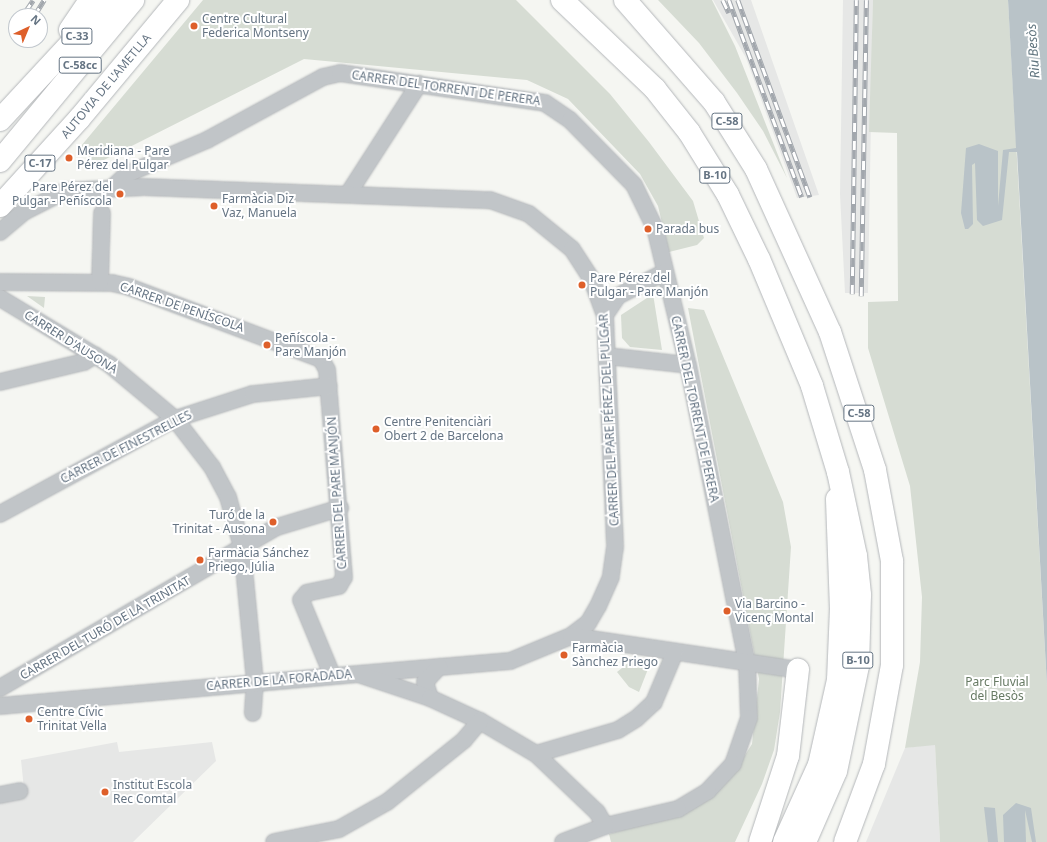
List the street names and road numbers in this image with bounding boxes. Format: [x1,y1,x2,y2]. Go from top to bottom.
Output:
road number: C-33 [61,27,93,45]
street label: AUTOVIA DE L'AMETLLA [58,31,154,141]
road number: C-58cc [58,56,102,74]
street label: CARRER DEL TORRENT DE PERERA [351,68,541,108]
road number: C-58 [711,112,743,130]
road number: C-17 [24,154,56,172]
road number: B-10 [699,166,731,184]
street label: CARRER DE PENÍSCOLA [118,279,246,335]
street label: CARRER D'AUSONA [22,307,120,377]
street label: CARRER DEL PARE PÉREZ DEL PULGAR [596,313,622,527]
street label: CARRER DEL TORRENT DE PERERA [668,314,722,504]
road number: C-58 [843,404,875,422]
street label: CARRER DE FINESTRELLES [58,408,194,486]
street label: CARRER DEL PARE MANJÓN [324,416,350,570]
street label: CARRER DEL TURÓ DE LA TRINITAT [17,573,193,683]
road number: B-10 [842,651,874,669]
street label: CARRER DE LA FORADADA [206,666,352,694]

